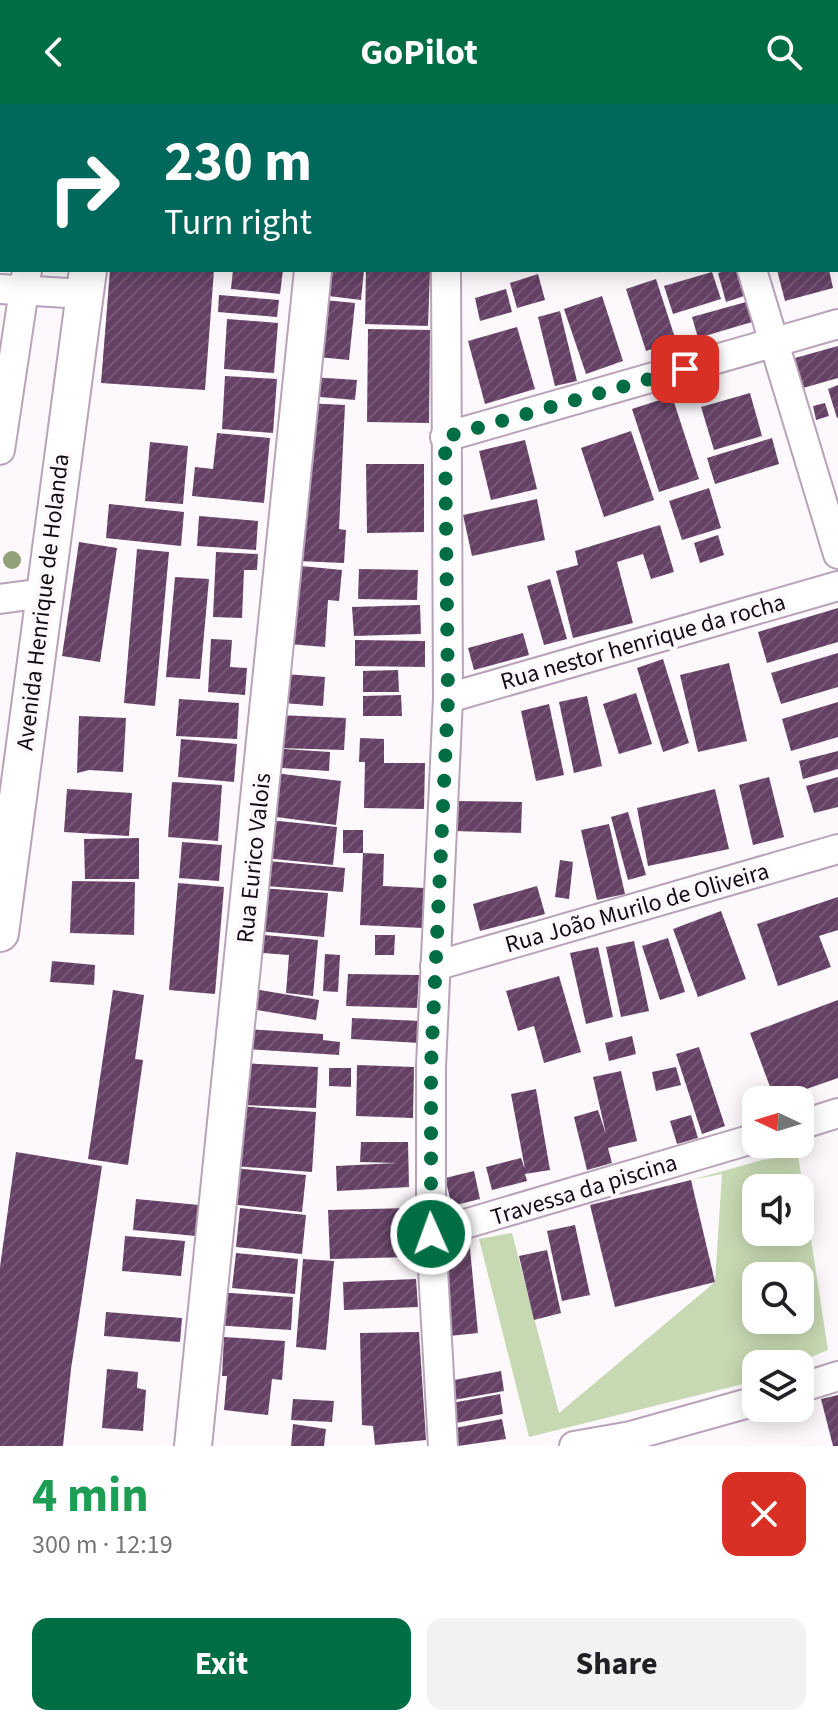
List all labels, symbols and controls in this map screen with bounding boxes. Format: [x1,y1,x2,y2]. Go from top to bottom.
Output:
text: GoPilot [360,27,478,78]
icon: back [32,30,76,74]
icon: search [762,30,806,74]
text: 230 m [164,123,312,202]
icon: right [32,136,136,240]
text: Turn right [164,197,312,248]
pin [651,335,719,403]
icon: arrive [663,347,707,391]
street label: Avenida Henrique de Holanda [7,452,79,752]
street label: Rua nestor henrique da rocha [496,585,790,699]
street label: Rua Eurico Valois [228,771,280,945]
street label: Rua João Murilo de Oliveira [501,854,773,962]
north arrow [742,1086,814,1158]
map controls [742,1086,814,1422]
street label: Travessa da piscina [486,1145,682,1235]
button: sound [742,1174,814,1246]
position arrow [389,1192,473,1276]
button: search [742,1262,814,1334]
button: layers [742,1350,814,1422]
text: 4 min [32,1462,149,1530]
button: close [722,1472,806,1556]
text: 300 m · 12:19 [32,1526,173,1563]
button: Exit [32,1618,411,1710]
button: Share [427,1618,806,1710]

